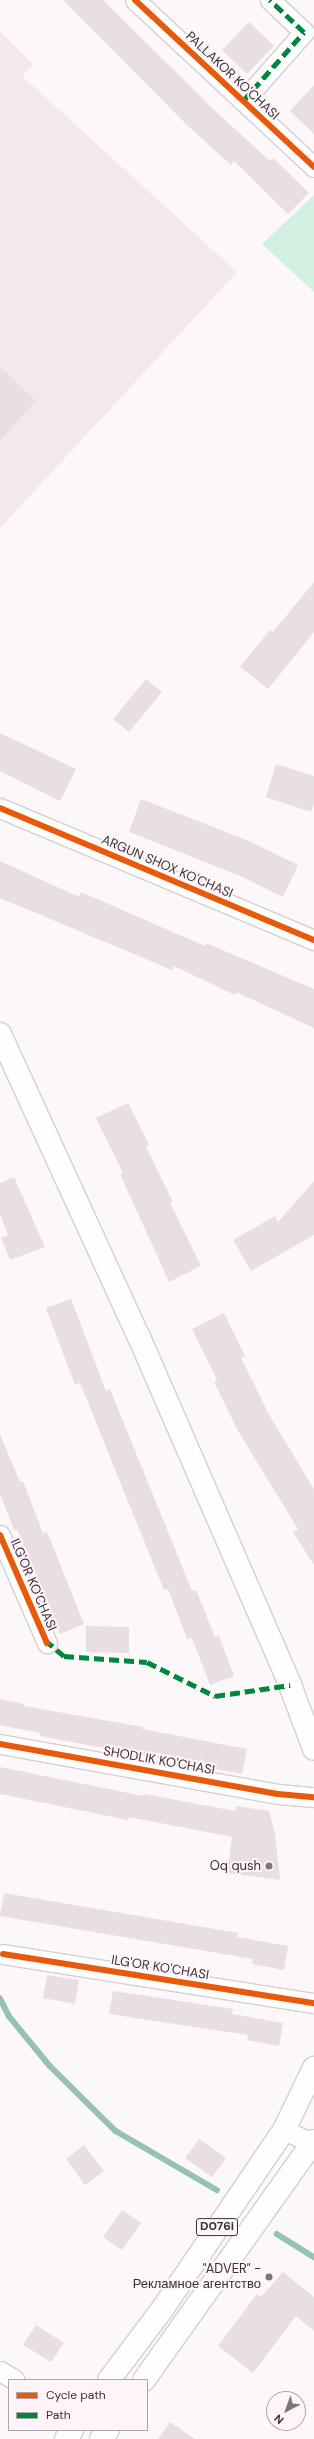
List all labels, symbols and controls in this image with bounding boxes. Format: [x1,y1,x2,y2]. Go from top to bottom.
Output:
street label: PALLAKOR KO'CHASI [182,29,282,123]
street label: ARGUN SHOX KO'CHASI [99,832,235,902]
street label: ILG'OR KO'CHASI [7,1536,59,1634]
street label: SHODLIK KO'CHASI [102,1744,216,1778]
place label: Oq qush [210,1858,261,1874]
marker: Oq qush [264,1861,274,1871]
street label: ILG'OR KO'CHASI [110,1953,210,1983]
road number: D076i [195,2217,239,2237]
place label: "ADVER" - Рекламное агентство [133,2262,261,2293]
marker: "ADVER" - Рекламное агентство [264,2272,274,2282]
legend [8,2379,148,2431]
text: Cycle path [46,2387,106,2403]
north arrow [266,2391,306,2431]
text: Path [46,2407,71,2423]
text: N [271,2411,286,2427]

